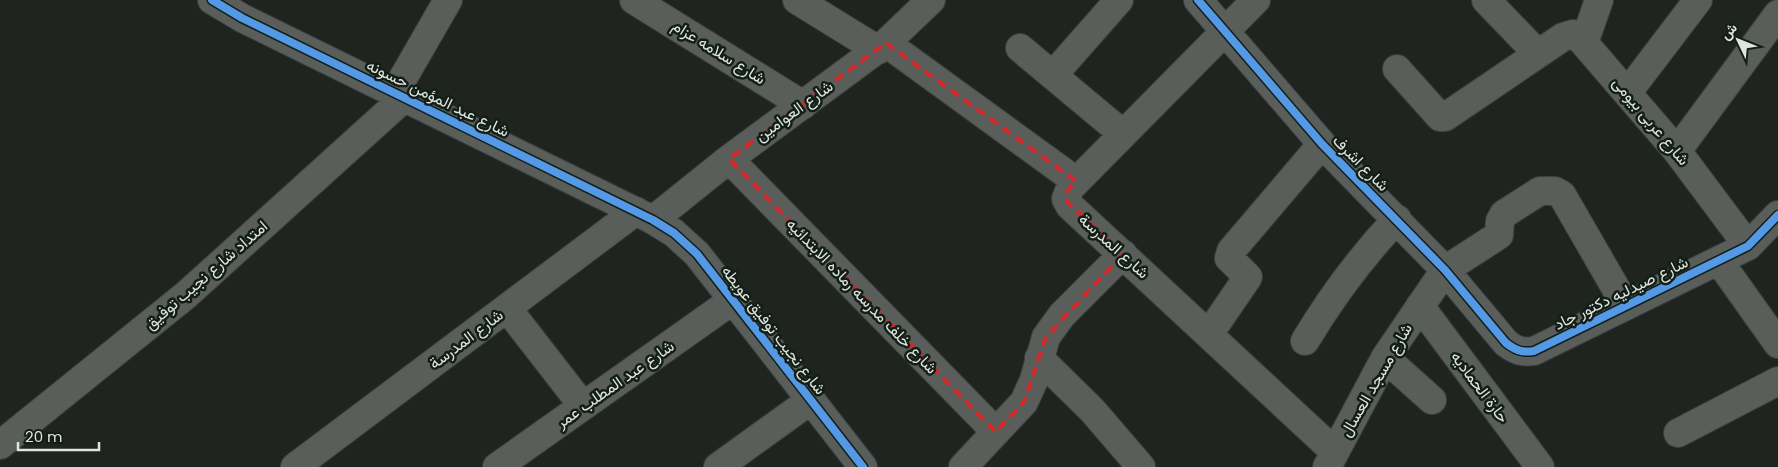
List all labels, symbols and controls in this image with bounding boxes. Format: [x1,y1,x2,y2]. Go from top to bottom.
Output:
street label: شارع سلامه عزام [668,14,770,90]
north arrow [1713,15,1763,65]
text: ش [1715,18,1742,44]
street label: شارع عبد المؤمن حسونه [363,53,513,143]
street label: شارع عربى بيومى [1607,72,1695,170]
street label: شارع العوامين [750,75,838,147]
street label: شارع اشرف [1328,130,1394,196]
street label: شارع المدرسة [1074,208,1154,284]
street label: شارع خلف مدرسه رماده الابتدائيه [781,213,943,379]
street label: امتداد شارع نجيب توفيق [139,215,273,335]
street label: شارع صيدليه دكتور جاد [1550,250,1692,336]
street label: شارع نجيب توفيق عويطه [716,261,832,399]
street label: شارع المدرسة [424,303,508,375]
street label: شارع مسجد العسال [1334,319,1418,441]
street label: شارع عبد المطلب عمر [551,335,679,434]
street label: حارة الحماديه [1445,346,1515,428]
scale bar [18,420,99,452]
text: 20 m [25,426,63,447]

